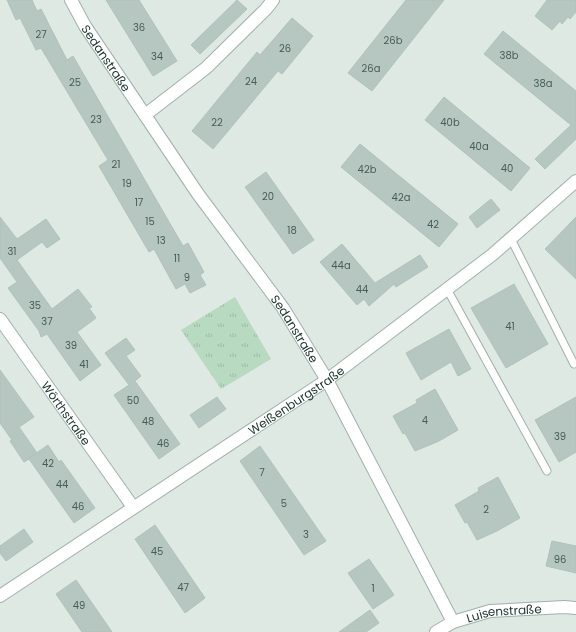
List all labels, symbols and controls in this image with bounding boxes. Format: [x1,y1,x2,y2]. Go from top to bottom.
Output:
house number: 36 [133,20,145,35]
street label: Sedanstraße [78,21,135,95]
house number: 27 [35,27,47,42]
house number: 26b [384,33,403,48]
house number: 26 [279,41,291,56]
house number: 38b [500,48,519,63]
house number: 34 [151,49,163,64]
house number: 26a [362,61,380,76]
house number: 24 [245,74,257,89]
house number: 25 [69,75,81,90]
house number: 38a [534,76,552,91]
house number: 23 [90,112,102,127]
house number: 22 [211,115,223,130]
house number: 40b [440,115,460,130]
house number: 40a [469,139,489,154]
house number: 21 [112,157,120,172]
house number: 40 [501,161,513,176]
house number: 42b [358,162,377,177]
house number: 19 [122,176,132,191]
house number: 20 [262,189,274,204]
house number: 42a [392,190,410,205]
house number: 17 [135,195,144,210]
house number: 15 [145,214,155,229]
house number: 42 [427,217,439,232]
house number: 18 [287,223,297,238]
house number: 13 [156,233,166,248]
house number: 31 [7,244,17,259]
house number: 11 [174,251,180,266]
house number: 44a [331,258,351,273]
house number: 9 [184,270,190,285]
house number: 44 [356,282,368,297]
street label: Sedanstraße [267,291,323,366]
house number: 35 [29,298,41,313]
house number: 37 [41,314,53,329]
house number: 41 [505,319,515,334]
house number: 39 [65,338,77,353]
house number: 41 [79,357,89,372]
street label: Weißenburgstraße [244,361,348,439]
street label: Wörthstraße [38,377,95,448]
house number: 50 [127,393,139,408]
house number: 4 [422,413,428,428]
house number: 48 [142,414,154,429]
house number: 39 [554,429,566,444]
house number: 46 [157,436,169,451]
house number: 42 [42,456,54,471]
house number: 7 [259,465,265,480]
house number: 44 [56,477,68,492]
house number: 5 [281,496,287,511]
house number: 46 [72,499,84,514]
house number: 2 [483,502,489,517]
house number: 3 [303,527,309,542]
house number: 45 [151,544,163,559]
house number: 96 [554,552,566,567]
house number: 47 [177,580,189,595]
house number: 1 [371,581,375,596]
house number: 49 [73,598,85,613]
street label: Luisenstraße [464,600,542,626]

